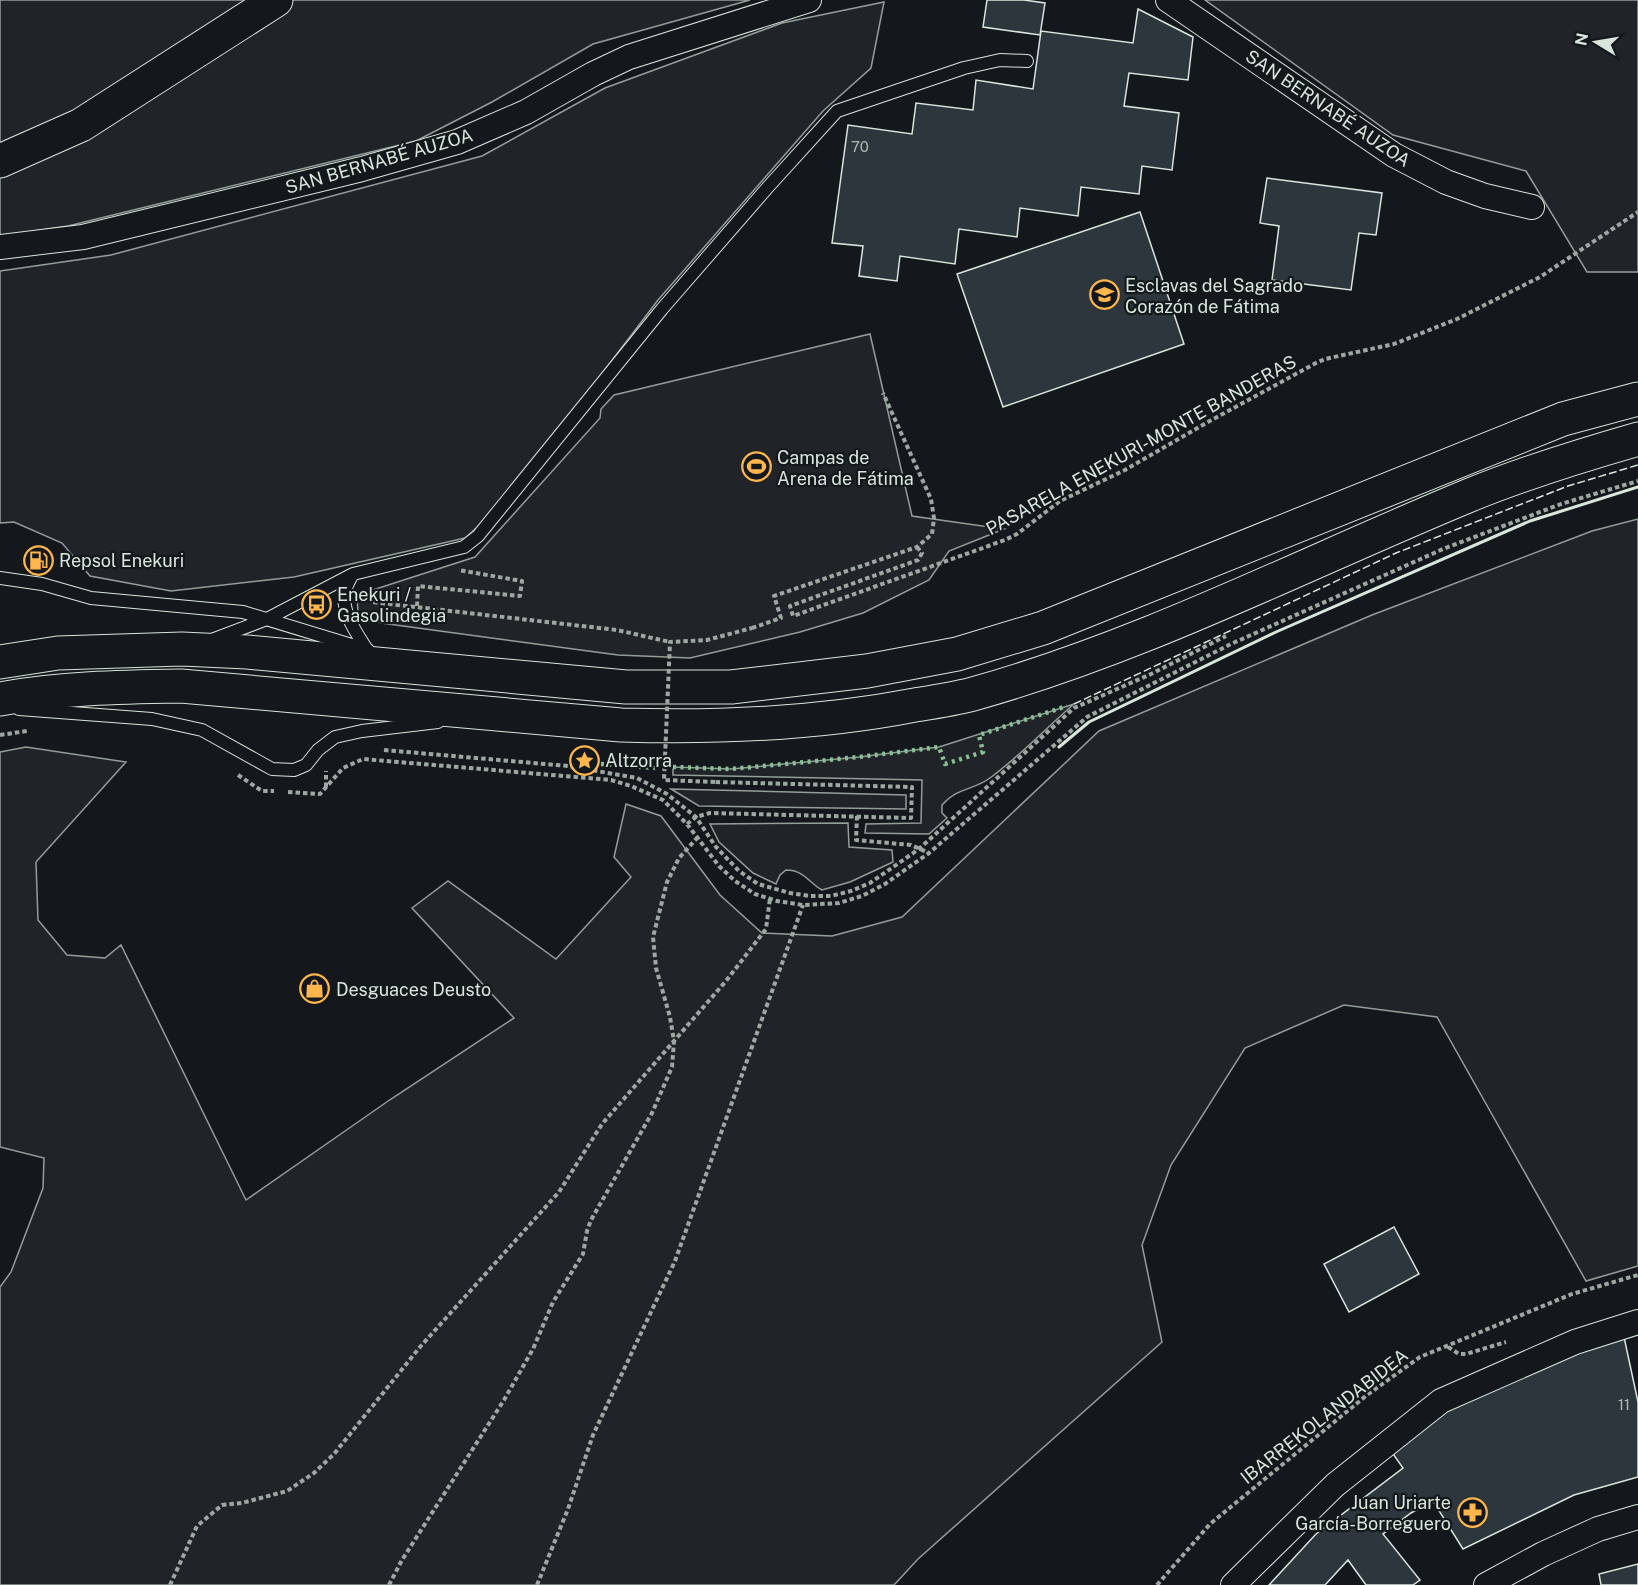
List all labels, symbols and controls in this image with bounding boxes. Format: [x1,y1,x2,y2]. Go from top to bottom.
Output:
north arrow [1566,12,1626,72]
text: N [1571,31,1592,47]
street label: SAN BERNABÉ AUZOA [1242,44,1415,171]
street label: SAN BERNABÉ AUZOA [283,123,475,198]
house number: 70 [851,138,869,155]
place label: Esclavas del Sagrado Corazón de Fátima [1125,275,1303,317]
school or university icon: Esclavas del Sagrado Corazón de Fátima [1088,279,1120,311]
street label: PASARELA ENEKURI-MONTE BANDERAS [982,351,1300,539]
place label: Campas de Arena de Fátima [777,447,914,489]
sports icon: Campas de Arena de Fátima [740,451,772,483]
fuel station icon: Repsol Enekuri [22,544,54,576]
place label: Repsol Enekuri [59,550,184,571]
place label: Enekuri / Gasolindegia [337,584,446,626]
bus stop icon: Enekuri / Gasolindegia [300,588,332,620]
place icon: Altzorra [568,744,600,776]
place label: Altzorra [605,750,672,771]
shop icon: Desguaces Deusto [299,973,331,1005]
place label: Desguaces Deusto [336,979,491,1000]
street label: IBARREKOLANDABIDEA [1236,1344,1412,1488]
house number: 11 [1618,1396,1630,1413]
place label: Juan Uriarte García-Borreguero [1295,1492,1451,1534]
pharmacy icon: Juan Uriarte García-Borreguero [1456,1496,1488,1528]

